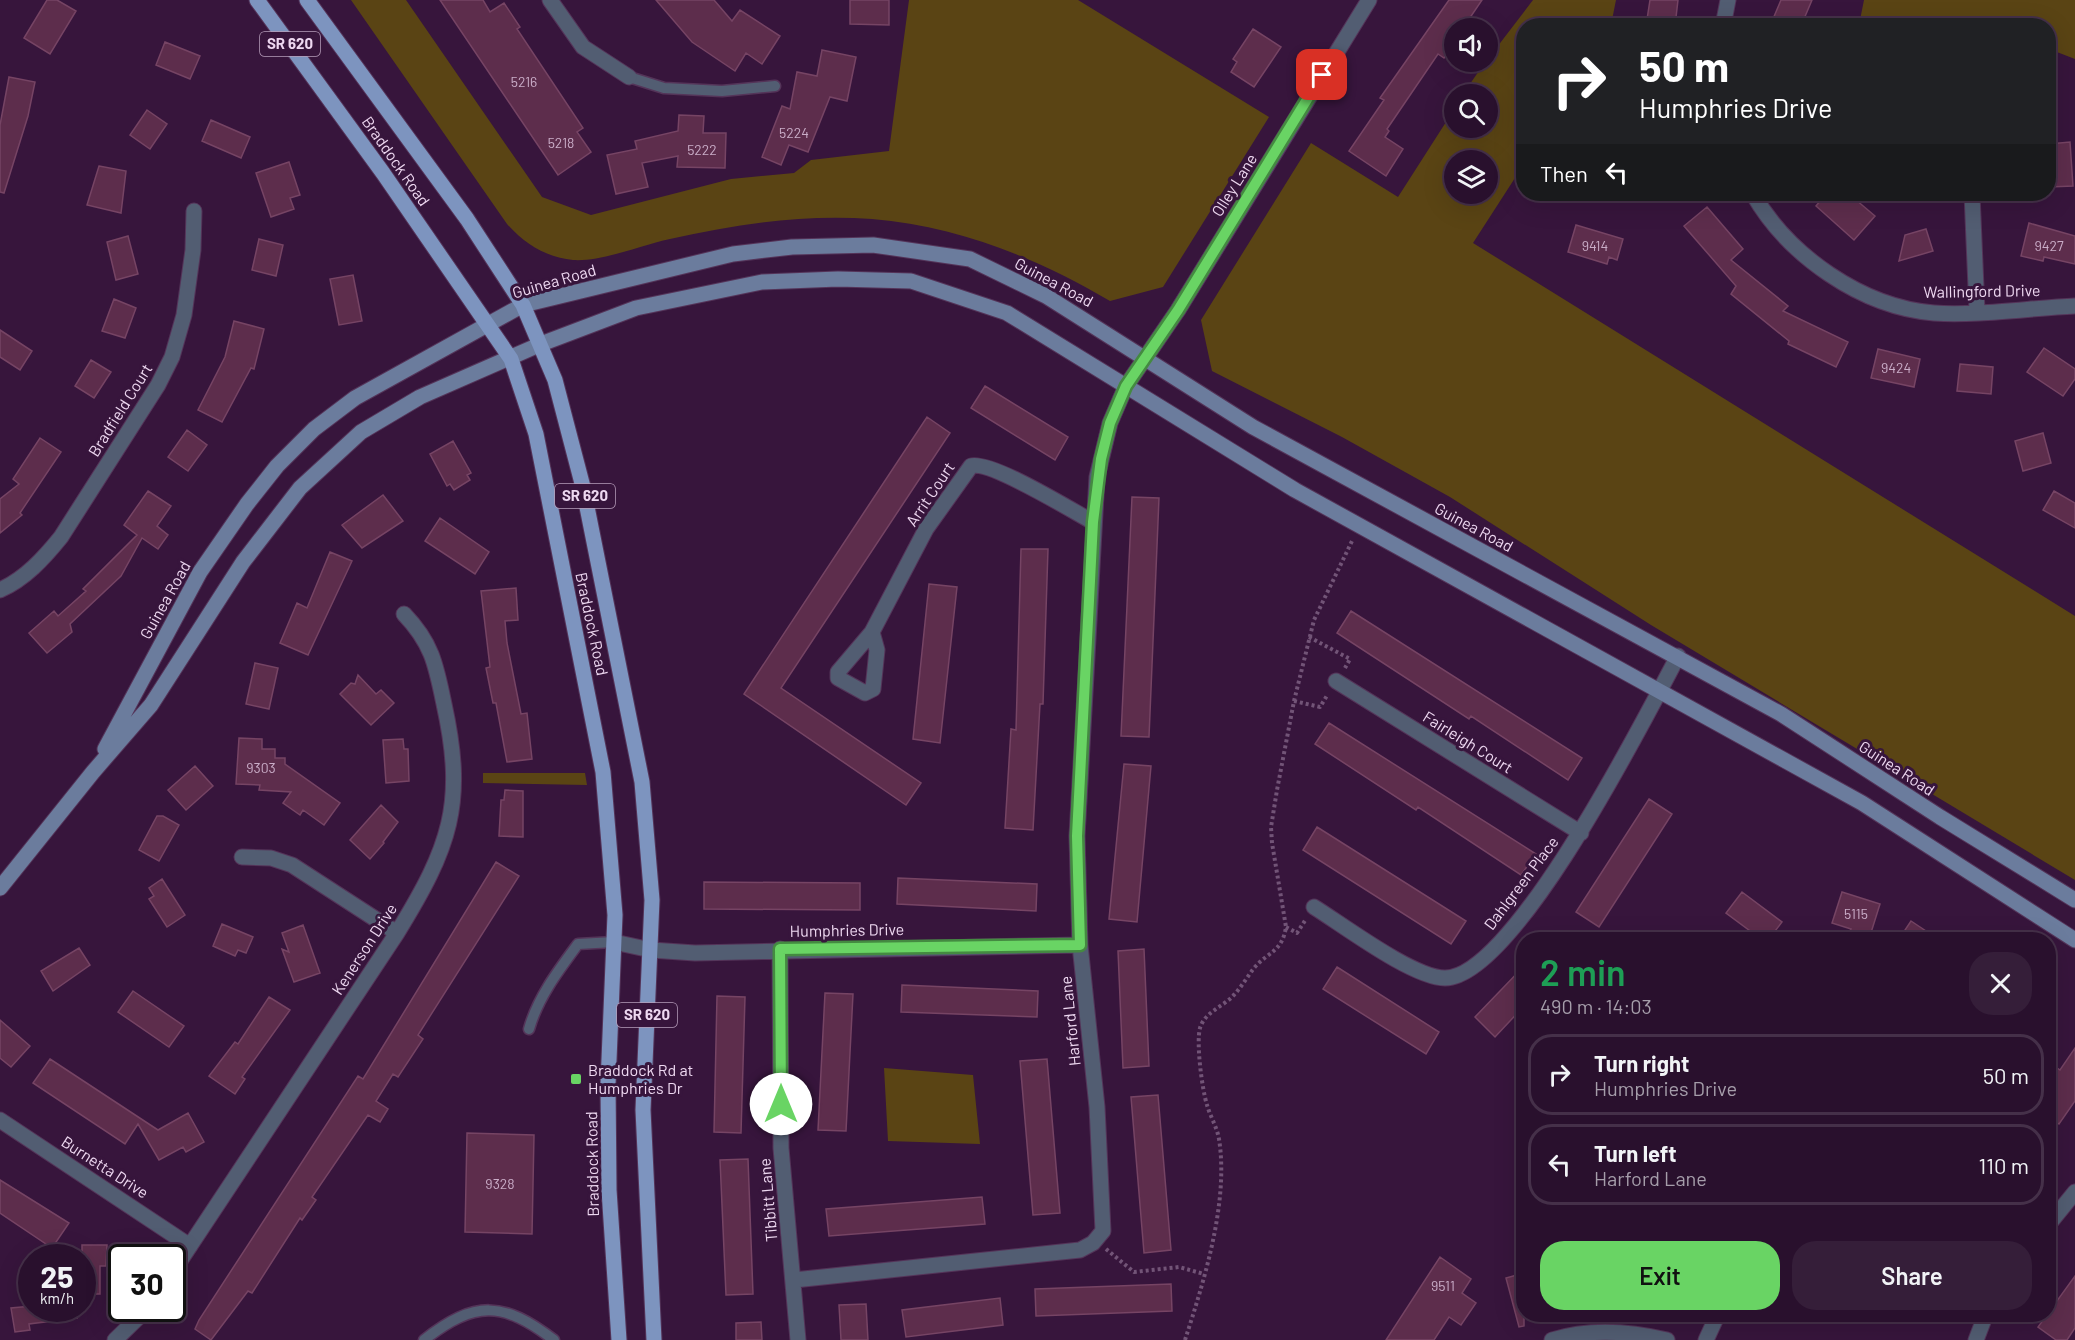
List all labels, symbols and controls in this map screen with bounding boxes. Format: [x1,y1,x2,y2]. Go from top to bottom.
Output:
map controls [1444,18,1498,204]
button: sound [1444,18,1498,72]
road number: SR 620 [260,32,320,56]
text: 50 m [1639,40,1729,90]
icon: right [1540,42,1618,120]
pin [1296,49,1347,100]
icon: arrive [1305,58,1338,91]
house number: 5216 [511,73,537,90]
button: search [1444,84,1498,138]
text: Humphries Drive [1639,91,1832,123]
street label: Braddock Road [358,112,434,209]
house number: 5224 [779,124,809,141]
house number: 5218 [548,134,574,151]
house number: 5222 [687,141,717,158]
street label: Olley Lane [1207,150,1260,220]
button: layers [1444,150,1498,204]
icon: left [1600,156,1633,189]
text: Then [1540,160,1588,186]
house number: 9414 [1582,237,1608,254]
house number: 9427 [2034,237,2064,254]
street label: Guinea Road [1012,253,1097,310]
street label: Guinea Road [510,260,598,302]
street label: Wallingford Drive [1923,280,2041,301]
house number: 9424 [1881,359,1911,376]
street label: Bradfield Court [84,360,156,460]
street label: Arrit Court [901,458,958,529]
road number: SR 620 [555,484,615,508]
street label: Guinea Road [1432,498,1517,555]
street label: Guinea Road [135,557,194,642]
street label: Braddock Road [572,571,613,677]
street label: Fairleigh Court [1420,706,1517,777]
street label: Guinea Road [1856,736,1939,799]
house number: 9303 [246,759,276,776]
street label: Dahlgreen Place [1479,832,1562,933]
street label: Kenerson Drive [327,900,400,998]
house number: 5115 [1844,905,1868,922]
street label: Humphries Drive [790,919,904,940]
text: 2 min [1540,950,1626,993]
button: close [1969,952,2032,1015]
street label: Harford Lane [1055,975,1084,1067]
text: 490 m · 14:03 [1540,994,1652,1018]
road number: SR 620 [617,1003,677,1027]
text: Turn right [1594,1050,1689,1076]
icon: right [1543,1058,1576,1091]
place label: Braddock Rd at Humphries Dr [588,1060,693,1097]
text: 50 m [1983,1062,2029,1088]
marker: Braddock Rd at Humphries Dr [569,1072,583,1086]
position arrow [749,1072,813,1136]
text: Humphries Drive [1594,1076,1737,1100]
street label: Braddock Road [581,1111,602,1217]
street label: Burnetta Drive [58,1131,152,1202]
text: Turn left [1594,1140,1677,1166]
icon: left [1543,1148,1576,1181]
text: 110 m [1979,1152,2029,1178]
street label: Tibbitt Lane [754,1158,781,1243]
text: Harford Lane [1594,1166,1707,1190]
house number: 9328 [485,1175,515,1192]
button: Exit [1540,1241,1780,1310]
button: Share [1792,1241,2032,1310]
speed limit sign: 30 [108,1244,186,1322]
text: 25 [41,1258,73,1294]
house number: 9511 [1431,1277,1455,1294]
text: km/h [40,1289,74,1307]

